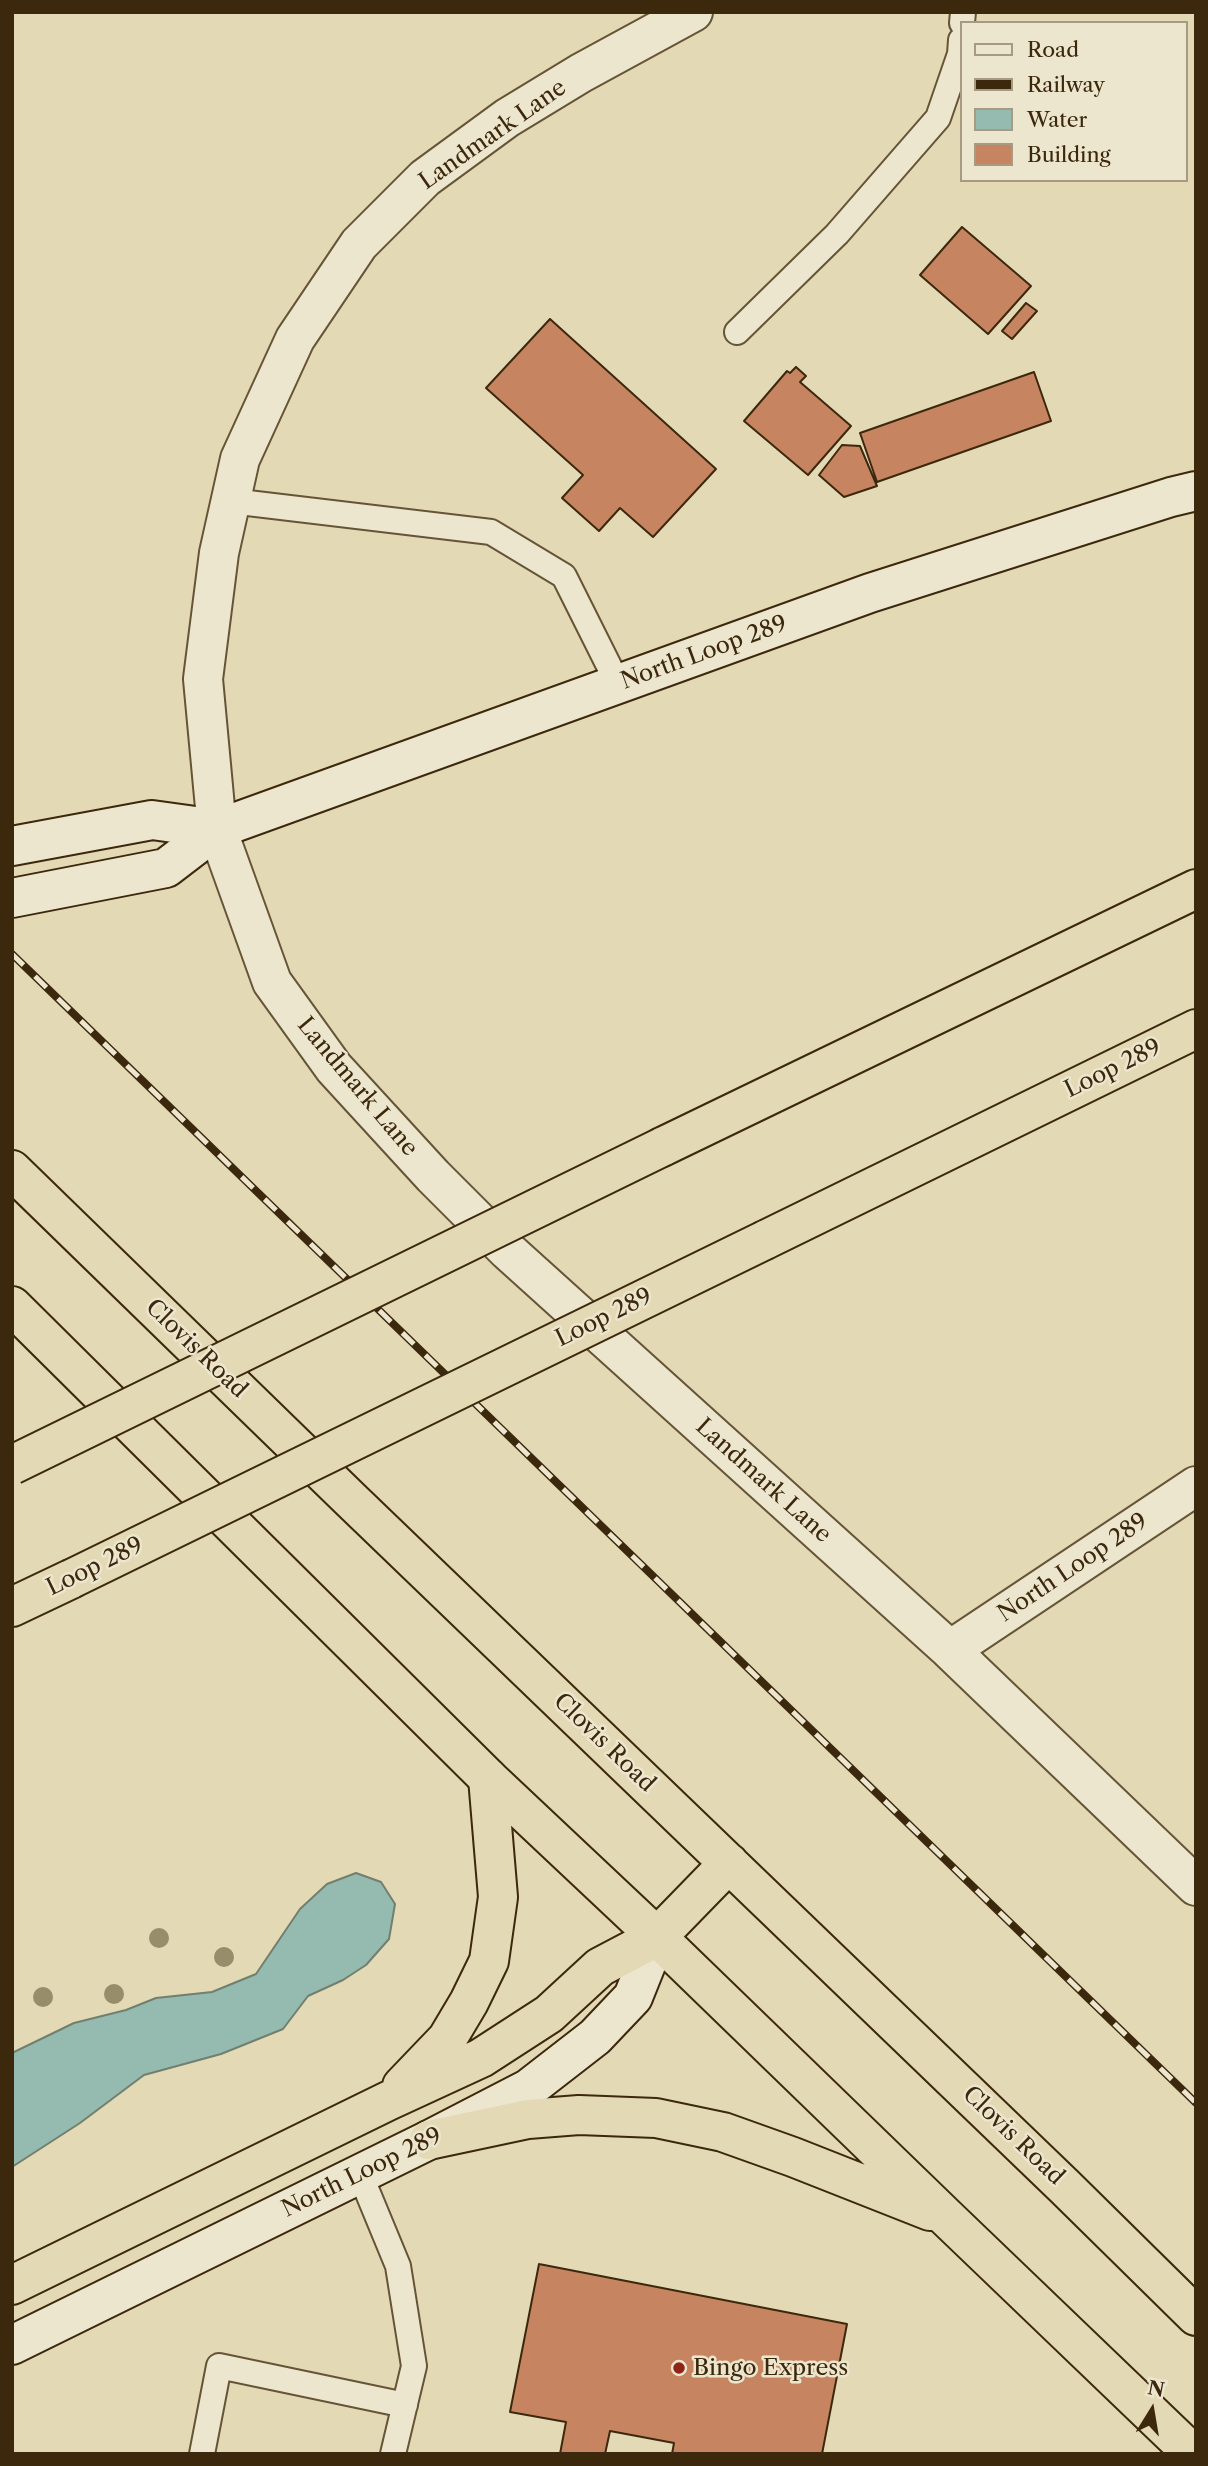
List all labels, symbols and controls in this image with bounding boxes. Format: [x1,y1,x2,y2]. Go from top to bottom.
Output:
legend [960,21,1187,182]
text: Road [1027,37,1079,62]
text: Railway [1027,72,1105,97]
street label: Landmark Lane [414,74,572,196]
text: Water [1027,107,1087,132]
text: Building [1027,142,1111,167]
street label: North Loop 289 [617,610,791,696]
street label: Landmark Lane [291,1012,423,1162]
street label: Loop 289 [1060,1034,1166,1104]
street label: Loop 289 [551,1283,657,1353]
street label: Clovis Road [139,1294,253,1404]
street label: Landmark Lane [690,1413,836,1549]
street label: North Loop 289 [993,1508,1153,1628]
street label: Loop 289 [42,1532,148,1602]
street label: Clovis Road [547,1688,661,1798]
street label: Clovis Road [956,2081,1070,2191]
street label: North Loop 289 [277,2122,447,2224]
place label: Bingo Express [693,2354,848,2382]
marker: Bingo Express [671,2360,687,2376]
north arrow [1117,2375,1187,2445]
text: N [1146,2376,1166,2402]

